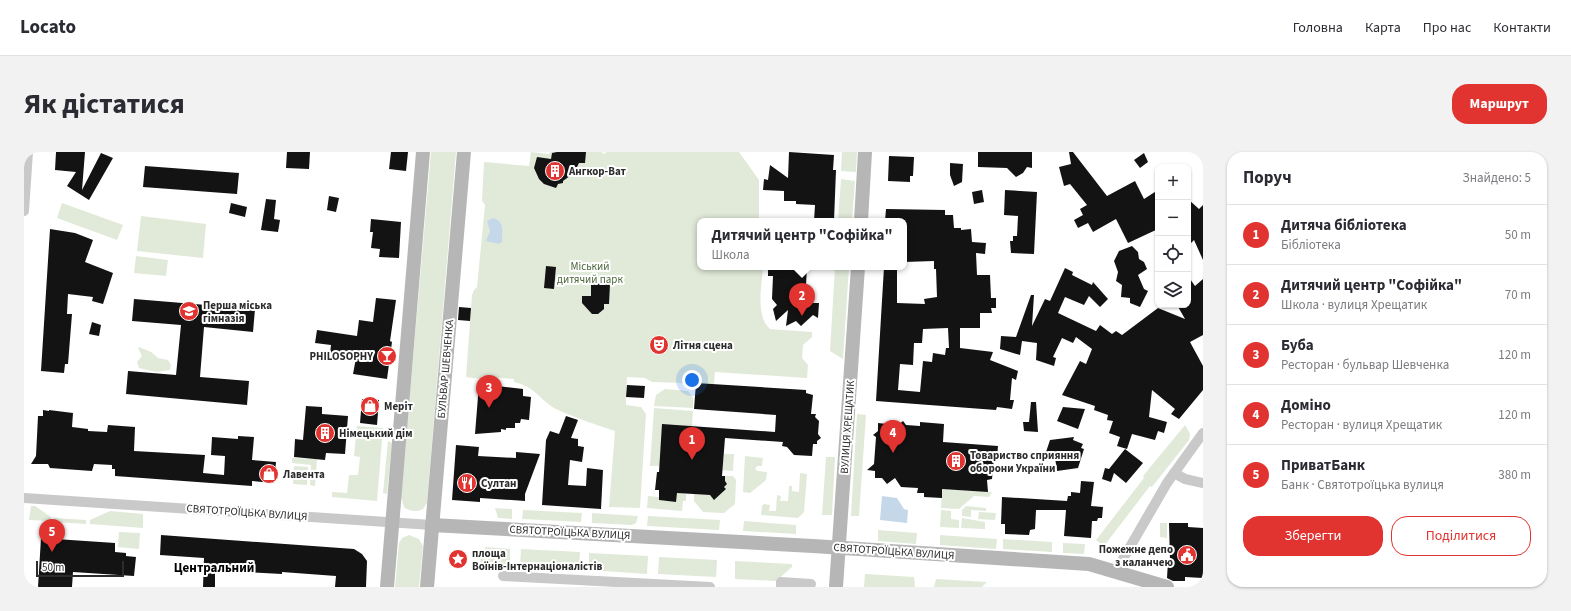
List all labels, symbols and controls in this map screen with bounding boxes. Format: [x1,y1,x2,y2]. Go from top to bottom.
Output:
text: Locato [20,14,76,41]
text: Головна [1293,18,1343,38]
text: Карта [1365,18,1401,38]
text: Про нас [1423,18,1471,38]
text: Контакти [1493,18,1551,38]
text: Як дістатися [24,84,185,124]
button: Маршрут [1452,84,1547,124]
building icon: Ангкор-Ват [544,160,566,182]
place label: Ангкор-Ват [568,164,627,179]
map controls [1155,164,1191,308]
button: + [1155,164,1191,200]
text: Поруч [1243,166,1292,190]
text: Знайдено: 5 [1463,169,1531,187]
button: − [1155,200,1191,236]
text: Дитяча бібліотека [1281,215,1407,236]
popup [697,218,907,270]
text: Дитячий центр "Софійка" [712,225,893,246]
text: 1 [1253,226,1259,244]
text: 50 m [1505,226,1531,244]
button: locate [1155,236,1191,272]
text: Бібліотека [1281,236,1341,254]
text: Школа [712,246,750,264]
park label: Міський дитячий парк [557,259,623,287]
button: layers [1155,272,1191,308]
text: Дитячий центр "Софійка" [1281,275,1462,296]
pin: 2 [789,283,815,316]
text: 2 [1253,286,1259,304]
text: 70 m [1505,286,1531,304]
text: Школа · вулиця Хрещатик [1281,296,1427,314]
place label: Перша міська гімназія [203,298,272,326]
school or university icon: Перша міська гімназія [178,300,200,322]
street label: БУЛЬВАР ШЕВЧЕНКА [434,319,457,419]
theatre icon: Літня сцена [648,334,670,356]
text: Буба [1281,335,1314,356]
place label: Літня сцена [672,338,733,353]
bar icon: PHILOSOPHY [376,345,398,367]
text: 3 [1253,346,1259,364]
text: 120 m [1498,346,1531,364]
place label: PHILOSOPHY [310,349,373,364]
text: Ресторан · бульвар Шевченка [1281,356,1449,374]
your location [682,370,702,390]
pin: 3 [476,375,502,408]
street label: ВУЛИЦЯ ХРЕЩАТИК [837,379,858,474]
shop icon: Меріт [359,395,381,417]
text: Доміно [1281,395,1331,416]
place label: Меріт [384,399,413,414]
text: 4 [1253,406,1259,424]
text: 120 m [1498,406,1531,424]
text: Ресторан · вулиця Хрещатик [1281,416,1442,434]
pin: 4 [880,420,906,453]
building icon: Німецький дім [314,422,336,444]
place label: Німецький дім [339,426,412,441]
pin: 1 [679,427,705,460]
place label: Товариство сприяння оборони України [970,448,1079,476]
building icon: Товариство сприяння оборони України [945,450,967,472]
text: ПриватБанк [1281,455,1365,476]
shop icon: Лавента [258,463,280,485]
text: 5 [1253,466,1259,484]
text: 380 m [1498,466,1531,484]
place label: Лавента [282,467,325,482]
restaurant icon: Султан [456,472,478,494]
place label: Султан [481,476,516,491]
text: Банк · Святотроїцька вулиця [1281,476,1444,494]
street label: СВЯТОТРОЇЦЬКА ВУЛИЦЯ [186,501,308,524]
button: Зберегти [1243,516,1383,556]
button: Поділитися [1391,516,1531,556]
pin: 5 [39,519,65,552]
street label: СВЯТОТРОЇЦЬКА ВУЛИЦЯ [509,522,631,543]
street label: СВЯТОТРОЇЦЬКА ВУЛИЦЯ [833,540,955,563]
place label: Пожежне депо з каланчею [1099,542,1173,570]
public building icon: Пожежне депо з каланчею [1176,544,1198,566]
place label: площа Воїнів-Інтернаціоналістів [472,546,603,574]
place icon: площа Воїнів-Інтернаціоналістів [447,548,469,570]
scale bar [36,559,124,578]
district label: Центральний [174,559,254,577]
text: 50 m [42,560,64,575]

